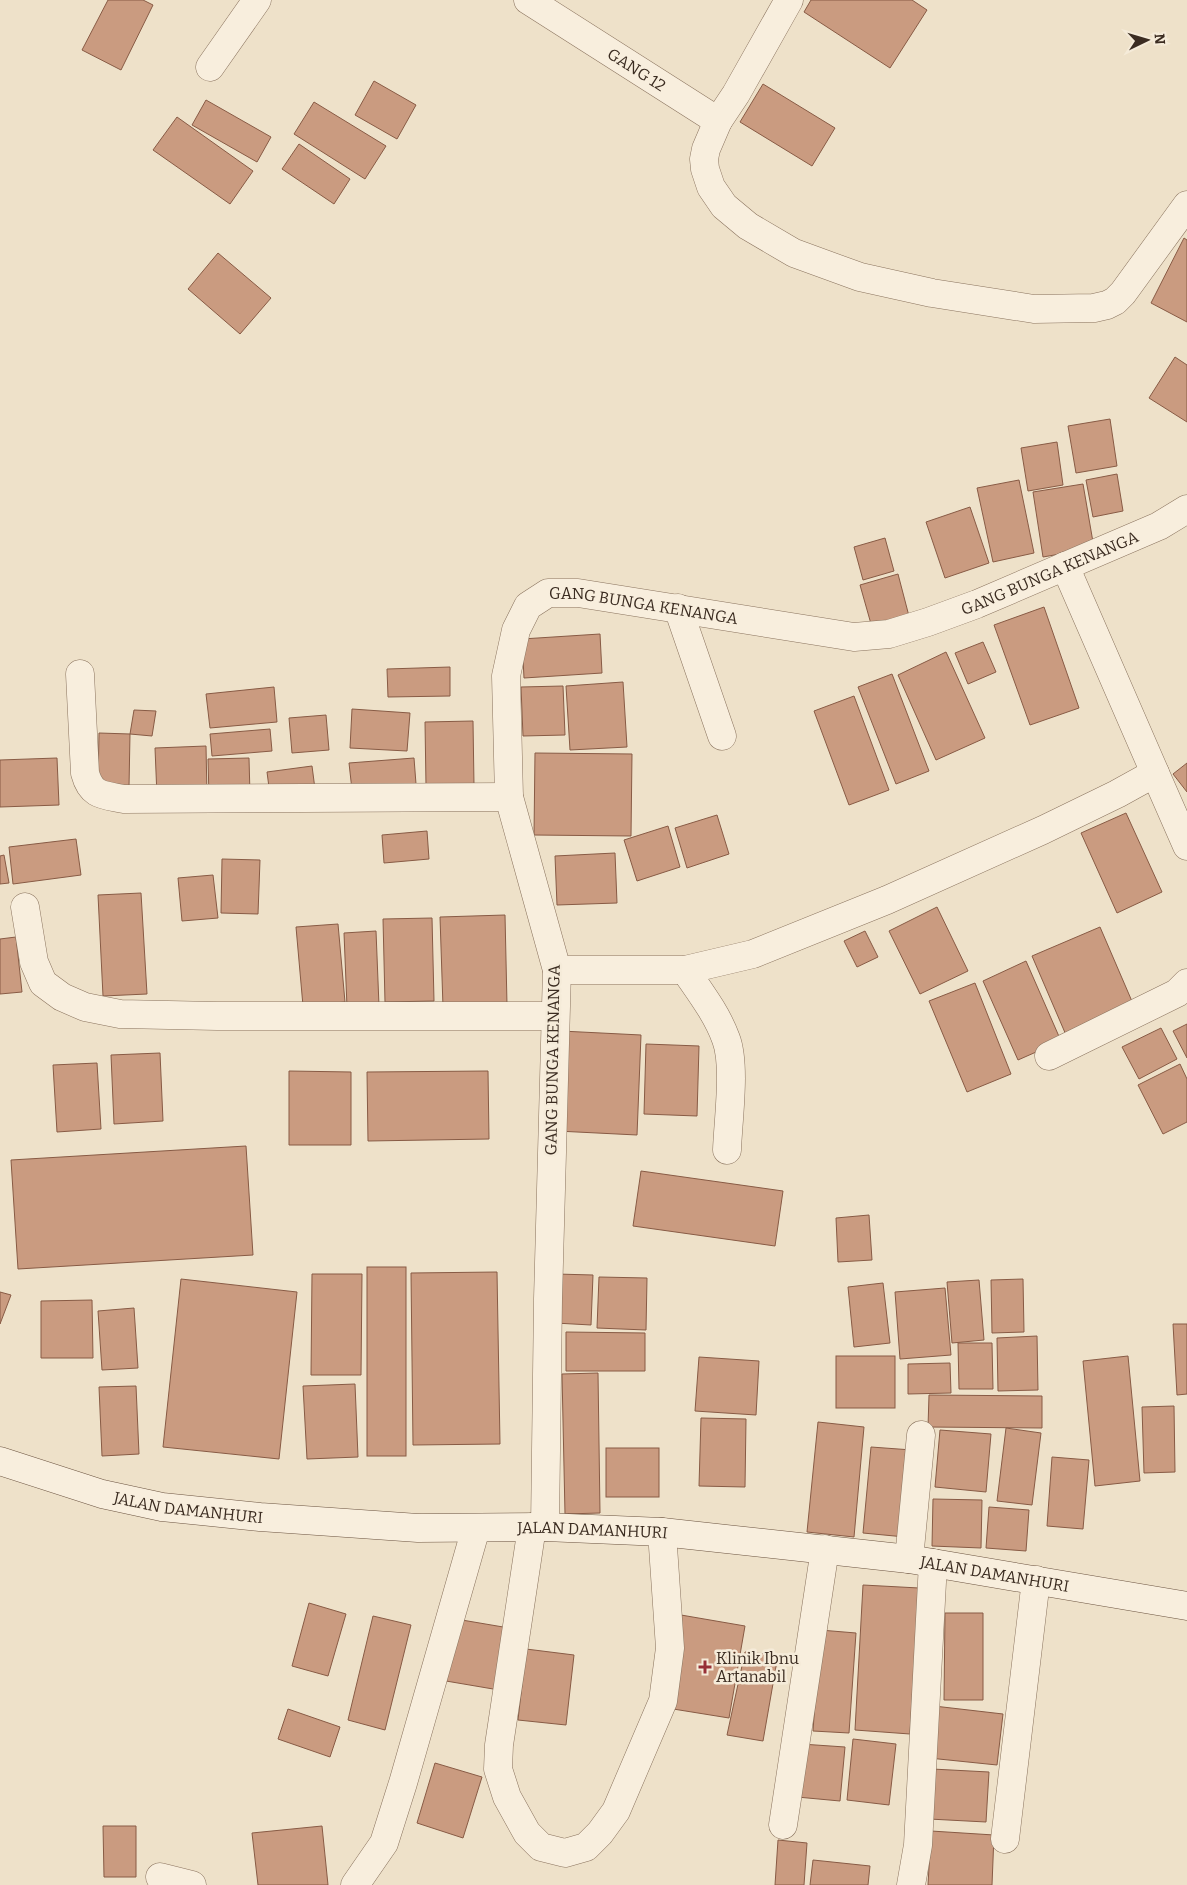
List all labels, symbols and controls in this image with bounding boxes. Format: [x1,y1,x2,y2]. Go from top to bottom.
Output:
north arrow [1122,15,1172,65]
text: N [1151,33,1168,45]
street label: GANG 12 [604,44,669,95]
street label: GANG BUNGA KENANGA [958,527,1142,619]
street label: GANG BUNGA KENANGA [549,584,740,628]
street label: GANG BUNGA KENANGA [541,964,564,1155]
street label: JALAN DAMANHURI [111,1488,264,1527]
street label: JALAN DAMANHURI [516,1518,669,1543]
street label: JALAN DAMANHURI [918,1552,1070,1596]
place label: Klinik Ibnu Artanabil [716,1649,799,1686]
marker: Klinik Ibnu Artanabil [698,1660,712,1674]

